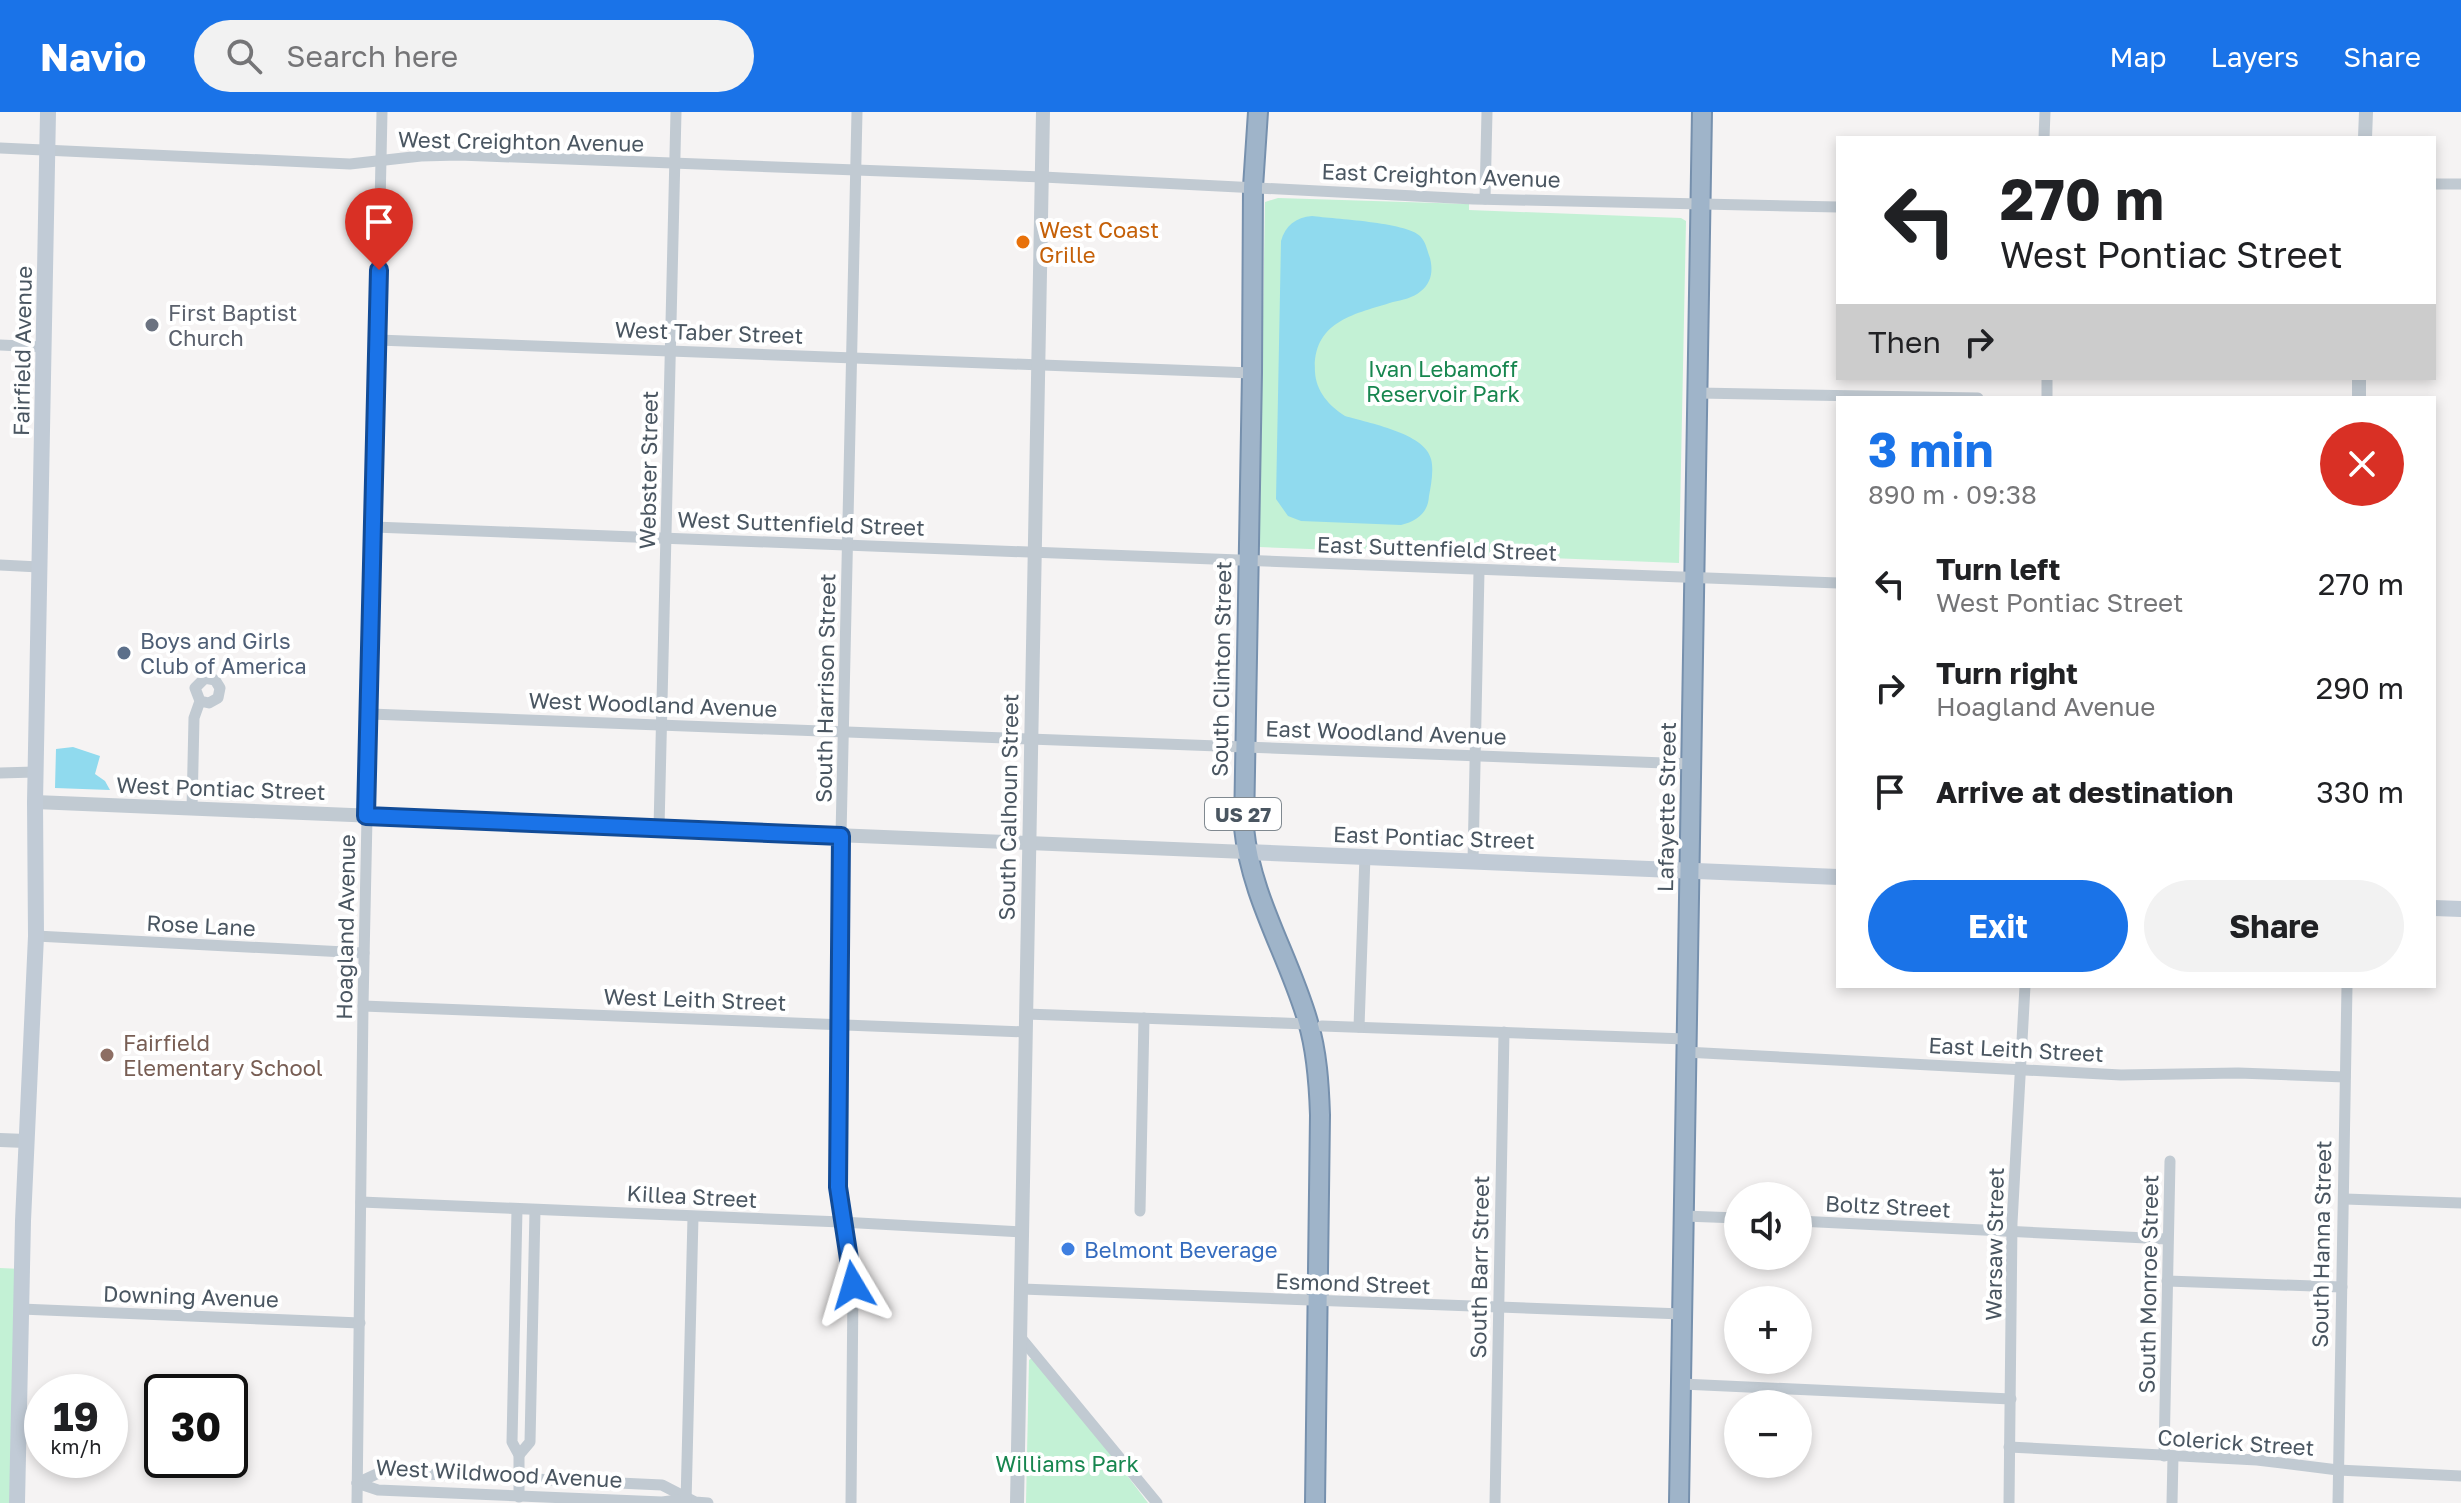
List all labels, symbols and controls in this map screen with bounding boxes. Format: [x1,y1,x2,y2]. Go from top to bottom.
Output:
search box [194,20,754,92]
text: Navio [40,34,146,79]
icon: search [222,34,266,78]
text: Search here [286,38,458,74]
text: Map [2109,40,2167,73]
text: Layers [2211,40,2299,73]
text: Share [2343,40,2421,73]
street label: West Creighton Avenue [398,125,644,157]
street label: East Creighton Avenue [1321,157,1561,193]
text: 270 m [2000,165,2164,232]
icon: left [1868,168,1972,272]
pin [345,188,413,270]
icon: arrive [357,200,401,244]
place label: West Coast Grille [1039,216,1159,268]
marker: West Coast Grille [1014,233,1032,251]
text: West Pontiac Street [2000,233,2343,276]
street label: Fairfield Avenue [7,266,37,436]
place label: First Baptist Church [168,299,297,351]
street label: West Taber Street [614,315,804,349]
marker: First Baptist Church [143,316,161,334]
icon: right [1957,320,2001,364]
text: Then [1868,324,1941,360]
park label: Ivan Lebamoff Reservoir Park [1366,355,1520,407]
street label: Webster Street [633,390,663,550]
text: 3 min [1868,420,1993,478]
button: close [2320,422,2404,506]
text: 890 m · 09:38 [1868,479,2037,510]
street label: West Suttenfield Street [677,505,925,541]
street label: East Suttenfield Street [1316,530,1558,566]
text: Turn left [1936,551,2061,587]
street label: South Clinton Street [1206,561,1236,777]
icon: left [1868,562,1912,606]
text: 270 m [2318,566,2404,602]
street label: South Harrison Street [809,573,841,803]
text: West Pontiac Street [1936,587,2183,618]
place label: Boys and Girls Club of America [140,627,307,679]
marker: Boys and Girls Club of America [115,644,133,662]
text: Turn right [1936,655,2078,691]
icon: right [1868,666,1912,710]
text: 290 m [2316,670,2404,706]
street label: West Woodland Avenue [528,686,778,722]
text: Hoagland Avenue [1936,691,2155,722]
street label: South Calhoun Street [993,693,1023,921]
street label: East Woodland Avenue [1265,714,1507,750]
street label: Lafayette Street [1651,722,1681,892]
icon: arrive [1868,770,1912,814]
street label: West Pontiac Street [116,771,326,805]
text: Arrive at destination [1936,774,2233,810]
text: 330 m [2316,774,2404,810]
road number: US 27 [1205,798,1281,830]
street label: East Pontiac Street [1333,820,1535,854]
street label: Hoagland Avenue [330,834,360,1020]
button: Exit [1868,880,2128,972]
button: Share [2144,880,2404,972]
street label: Rose Lane [146,909,256,941]
street label: West Leith Street [603,982,787,1016]
place label: Fairfield Elementary School [123,1029,323,1081]
street label: East Leith Street [1928,1031,2104,1067]
marker: Fairfield Elementary School [98,1046,116,1064]
street label: South Hanna Street [2306,1140,2336,1348]
street label: Warsaw Street [1979,1167,2009,1321]
street label: South Monroe Street [2133,1174,2163,1394]
street label: South Barr Street [1464,1175,1494,1359]
street label: Killea Street [626,1179,758,1213]
map controls [1724,1182,1812,1478]
button: sound [1724,1182,1812,1270]
street label: Boltz Street [1825,1189,1951,1223]
place label: Belmont Beverage [1084,1236,1278,1263]
marker: Belmont Beverage [1059,1240,1077,1258]
position arrow [811,1243,895,1327]
street label: Esmond Street [1275,1267,1431,1299]
street label: Downing Avenue [103,1279,279,1313]
button: + [1724,1286,1812,1374]
speed limit sign: 30 [144,1374,248,1478]
button: − [1724,1390,1812,1478]
text: 19 [53,1392,99,1440]
street label: Colerick Street [2157,1423,2315,1461]
text: km/h [51,1434,101,1458]
park label: Williams Park [995,1450,1139,1477]
street label: West Wildwood Avenue [375,1453,623,1493]

